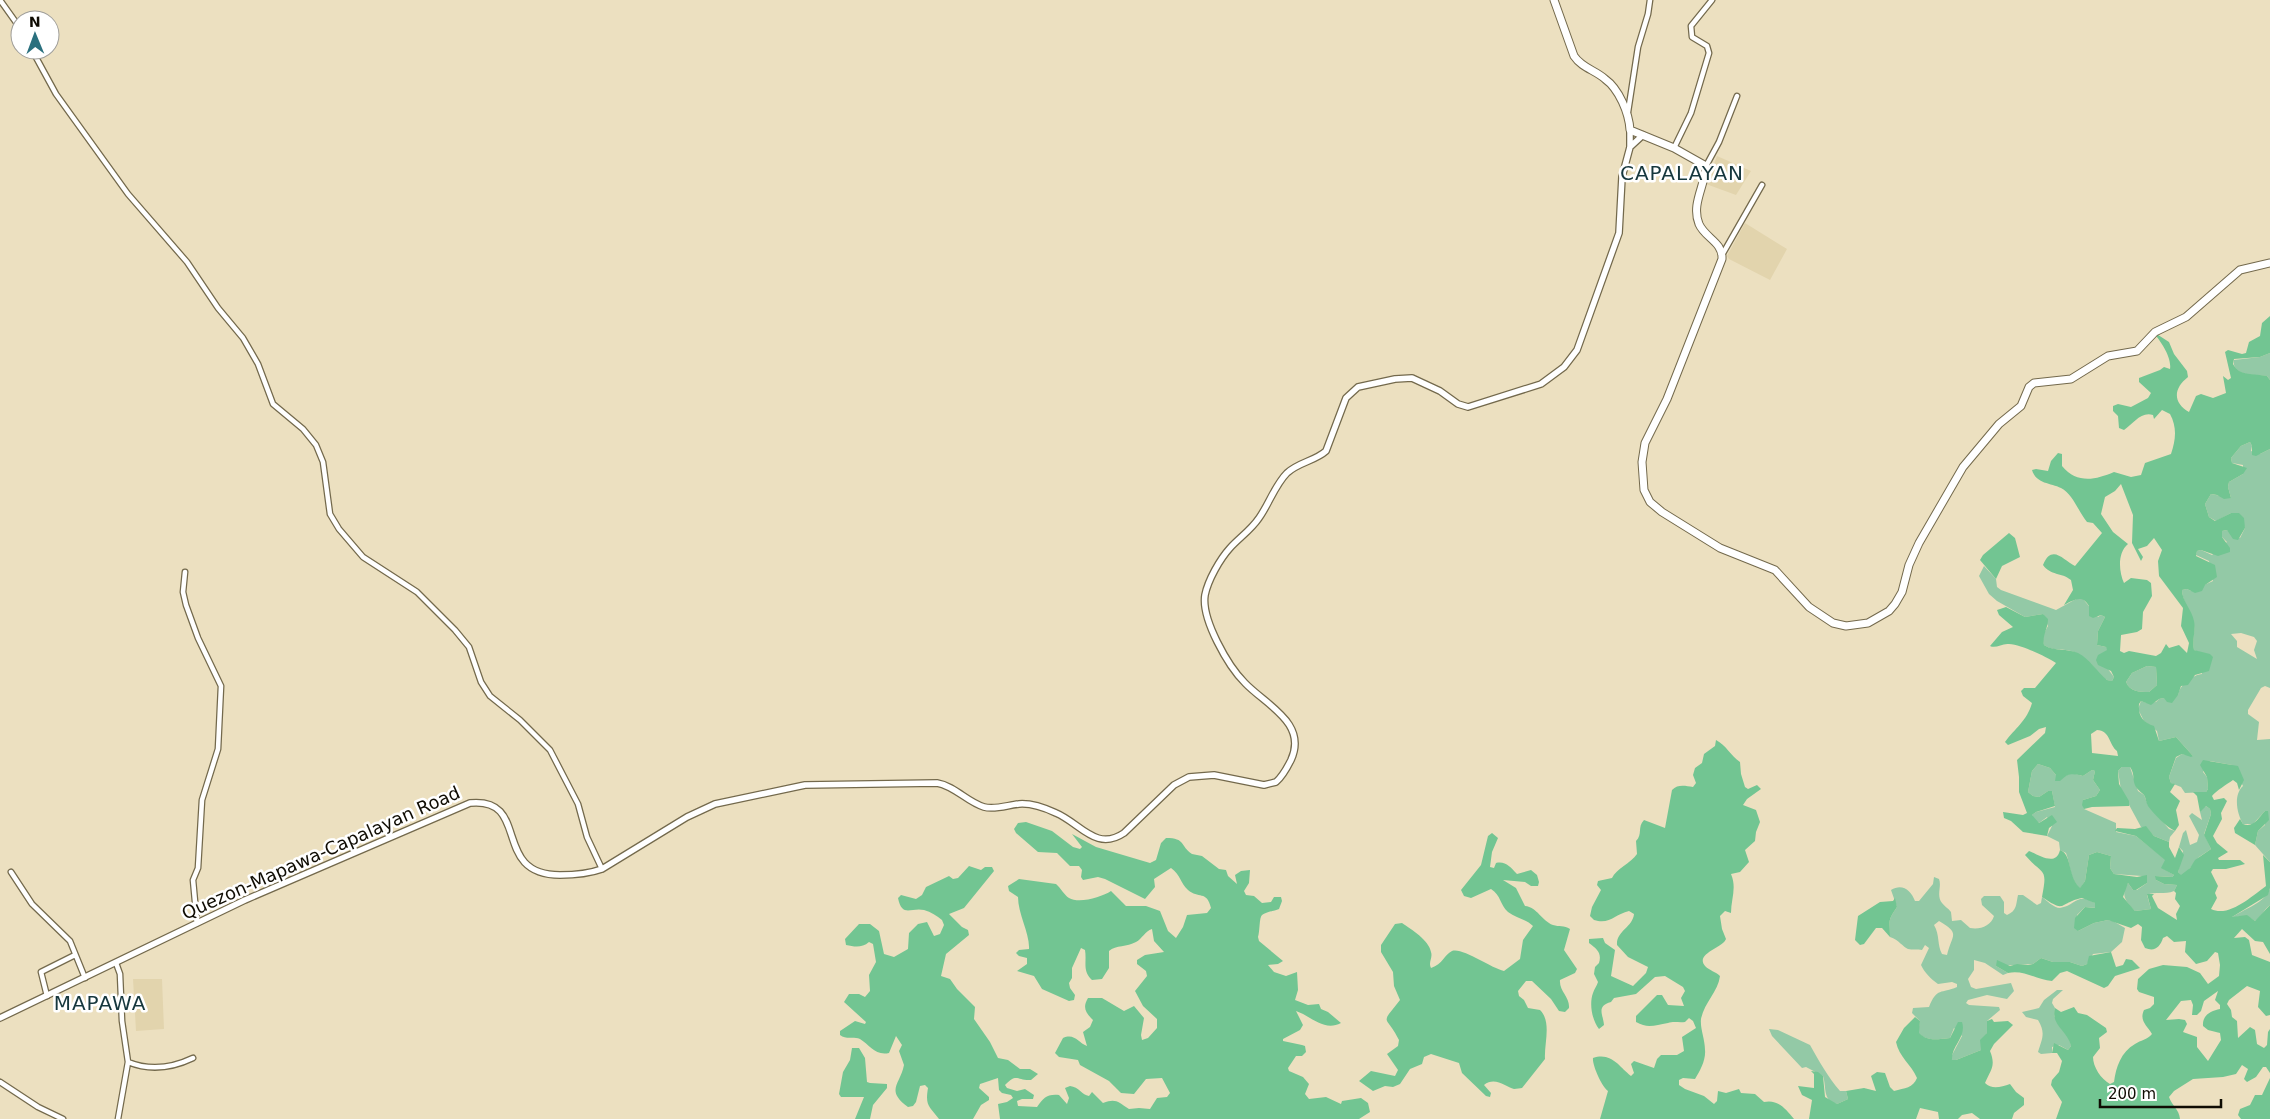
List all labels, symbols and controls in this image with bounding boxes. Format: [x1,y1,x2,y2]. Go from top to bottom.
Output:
north arrow [10,10,60,60]
text: N [29,14,41,30]
district label: CAPALAYAN [1620,161,1744,185]
street label: Quezon-Mapawa-Capalayan Road [178,781,463,924]
district label: MAPAWA [54,991,146,1015]
scale bar [2100,1076,2221,1108]
text: 200 m [2108,1085,2156,1103]

